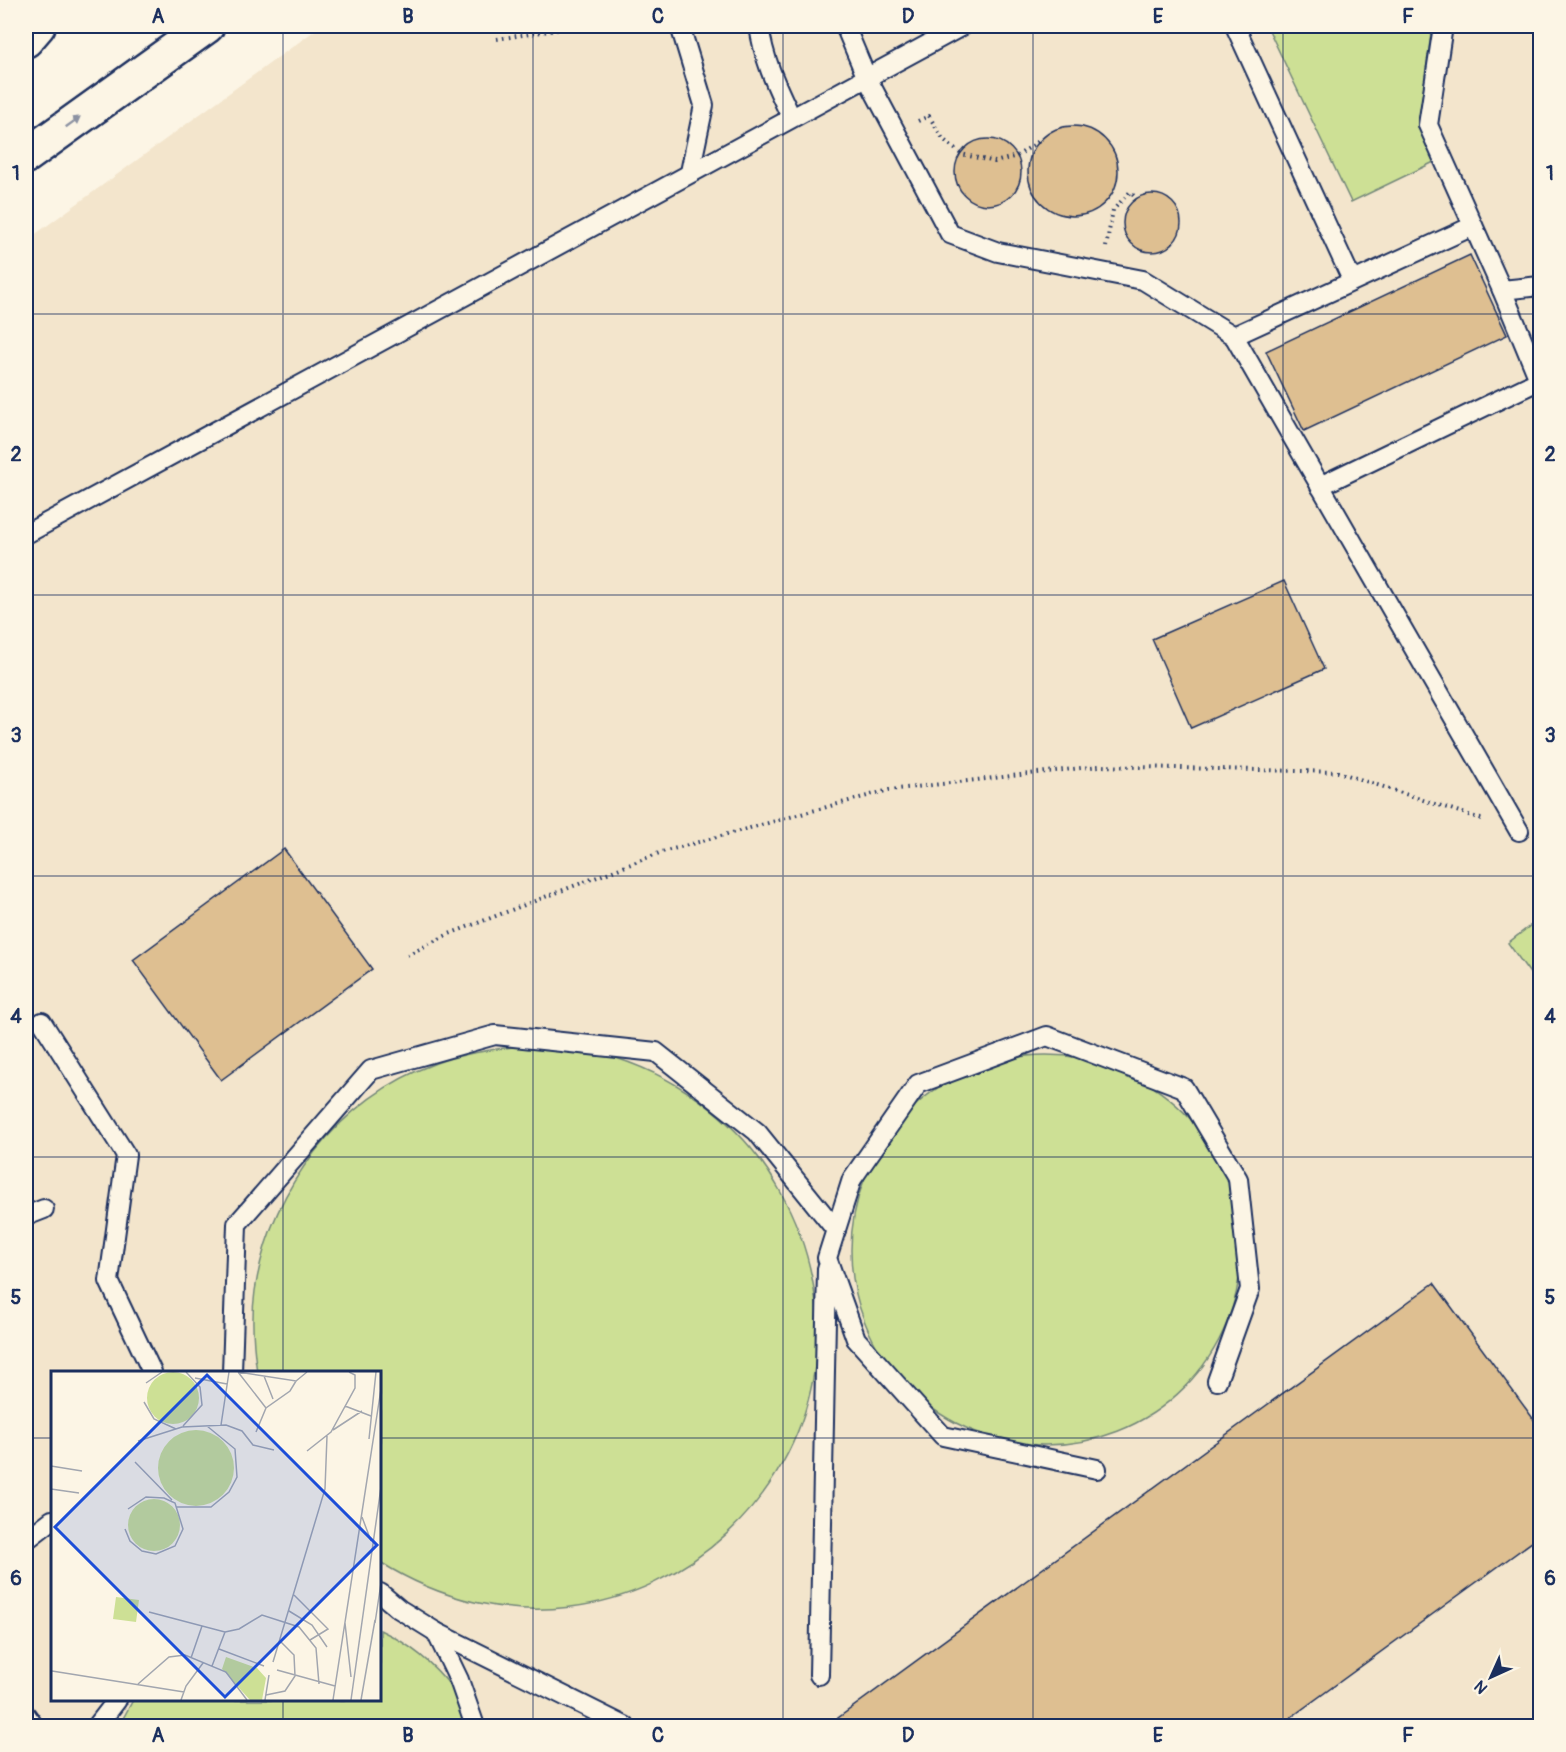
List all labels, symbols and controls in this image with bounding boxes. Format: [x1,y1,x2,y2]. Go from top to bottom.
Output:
text: A [152,4,165,29]
text: B [402,4,414,29]
text: C [652,4,664,29]
text: D [902,4,915,29]
text: E [1153,4,1164,29]
text: F [1402,4,1414,29]
one-way arrow [65,117,81,128]
text: 1 [12,161,20,186]
text: 1 [1546,161,1554,186]
text: 2 [10,442,22,467]
text: 2 [1544,442,1556,467]
text: 3 [10,723,22,748]
text: 3 [1544,723,1556,748]
text: 4 [10,1004,22,1029]
text: 4 [1544,1004,1556,1029]
text: 5 [11,1285,22,1310]
text: 5 [1545,1285,1556,1310]
inset map [51,1371,381,1701]
text: 6 [10,1566,22,1591]
text: 6 [1544,1566,1556,1591]
north arrow [1461,1647,1521,1707]
text: N [1470,1676,1492,1698]
text: A [152,1723,165,1748]
text: B [402,1723,414,1748]
text: C [652,1723,664,1748]
text: D [902,1723,915,1748]
text: E [1153,1723,1164,1748]
text: F [1402,1723,1414,1748]

